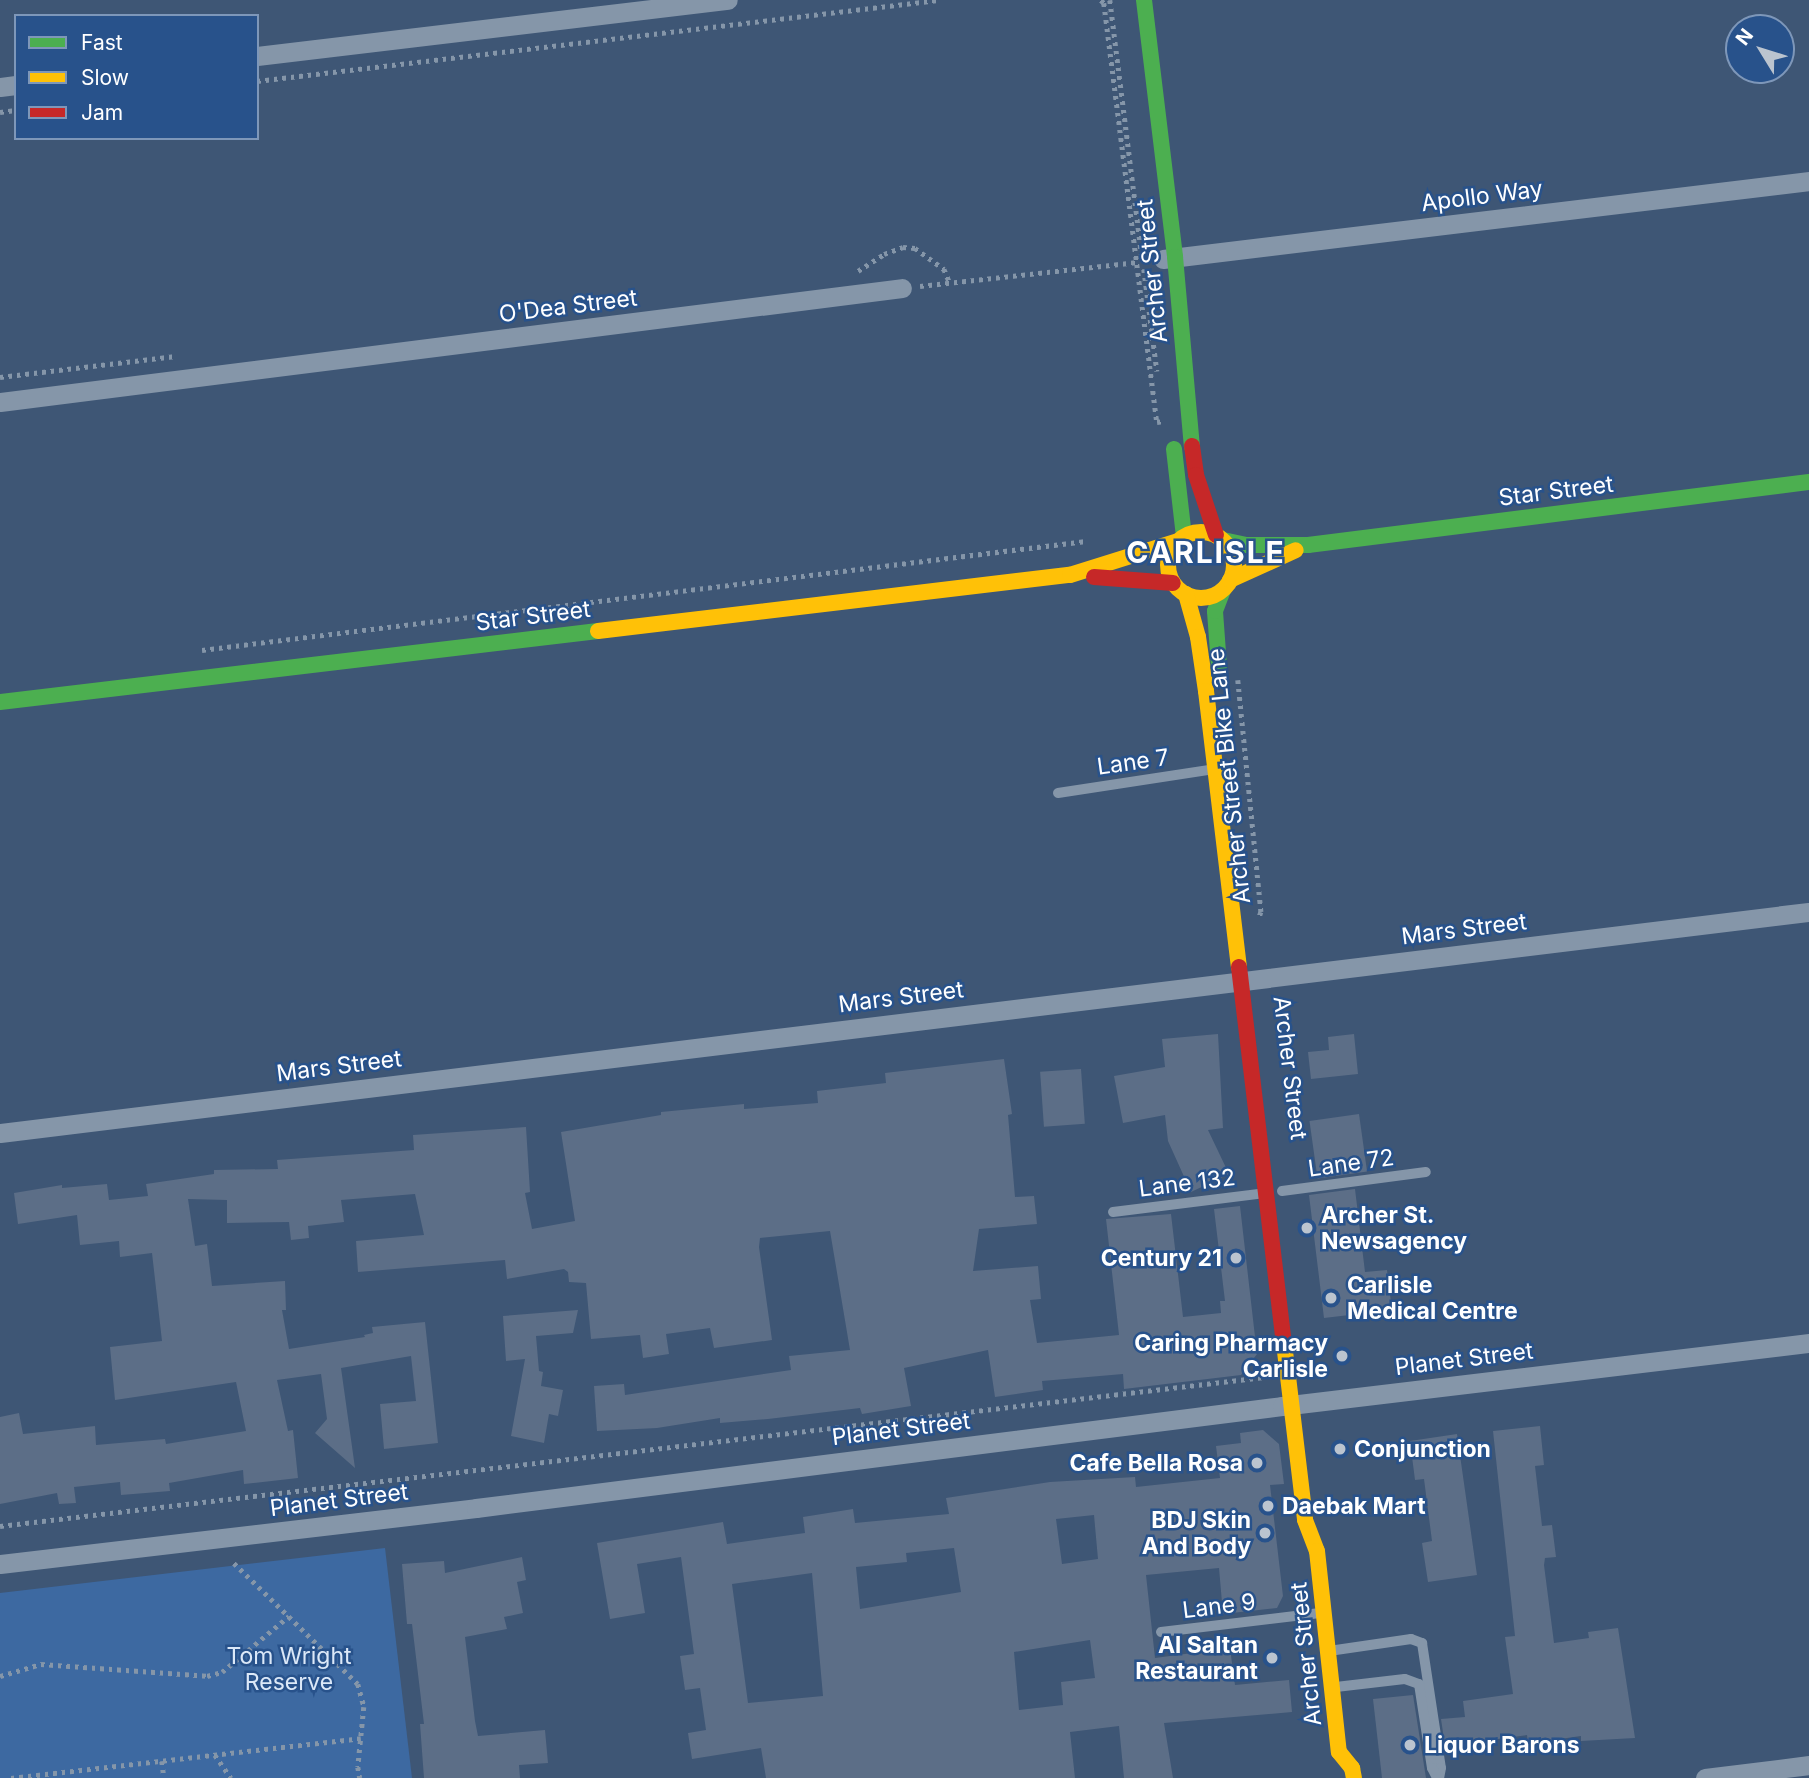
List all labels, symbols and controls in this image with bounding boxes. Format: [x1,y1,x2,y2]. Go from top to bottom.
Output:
legend [14,14,259,140]
north arrow [1725,14,1795,84]
text: N [1731,24,1758,50]
text: Fast [81,30,123,55]
text: Slow [81,65,129,90]
text: Jam [81,100,123,125]
street label: Apollo Way [1420,175,1544,217]
street label: Archer Street [1131,198,1173,344]
street label: O'Dea Street [497,284,639,328]
street label: Star Street [1497,470,1615,512]
district label: CARLISLE [1127,534,1285,570]
street label: Star Street [474,595,592,637]
street label: Archer Street Bike Lane [1202,647,1256,905]
street label: Lane 7 [1095,743,1171,781]
street label: Mars Street [1400,908,1528,950]
street label: Mars Street [837,976,965,1018]
street label: Archer Street [1268,995,1312,1141]
street label: Mars Street [275,1045,403,1087]
street label: Lane 72 [1306,1143,1396,1183]
street label: Lane 132 [1137,1163,1237,1203]
place label: Archer St. Newsagency [1321,1201,1467,1255]
marker: Archer St. Newsagency [1299,1220,1315,1236]
place label: Century 21 [1101,1244,1222,1272]
marker: Century 21 [1228,1250,1244,1266]
place label: Carlisle Medical Centre [1347,1271,1518,1325]
marker: Carlisle Medical Centre [1321,1288,1341,1308]
place label: Caring Pharmacy Carlisle [1134,1329,1328,1383]
street label: Planet Street [1393,1337,1535,1381]
marker: Caring Pharmacy Carlisle [1334,1348,1350,1364]
street label: Planet Street [830,1407,972,1451]
place label: Conjunction [1354,1435,1491,1463]
marker: Conjunction [1332,1441,1348,1457]
place label: Cafe Bella Rosa [1069,1449,1243,1477]
marker: Cafe Bella Rosa [1249,1455,1265,1471]
street label: Planet Street [268,1478,410,1522]
place label: Daebak Mart [1282,1492,1426,1520]
marker: Daebak Mart [1260,1498,1276,1514]
place label: BDJ Skin And Body [1142,1506,1251,1560]
marker: BDJ Skin And Body [1257,1525,1273,1541]
street label: Archer Street [1285,1581,1327,1727]
street label: Lane 9 [1181,1588,1257,1624]
place label: Al Saltan Restaurant [1135,1631,1258,1685]
park label: Tom Wright Reserve [226,1642,352,1696]
marker: Al Saltan Restaurant [1264,1650,1280,1666]
place label: Liquor Barons [1424,1731,1580,1759]
marker: Liquor Barons [1402,1737,1418,1753]

